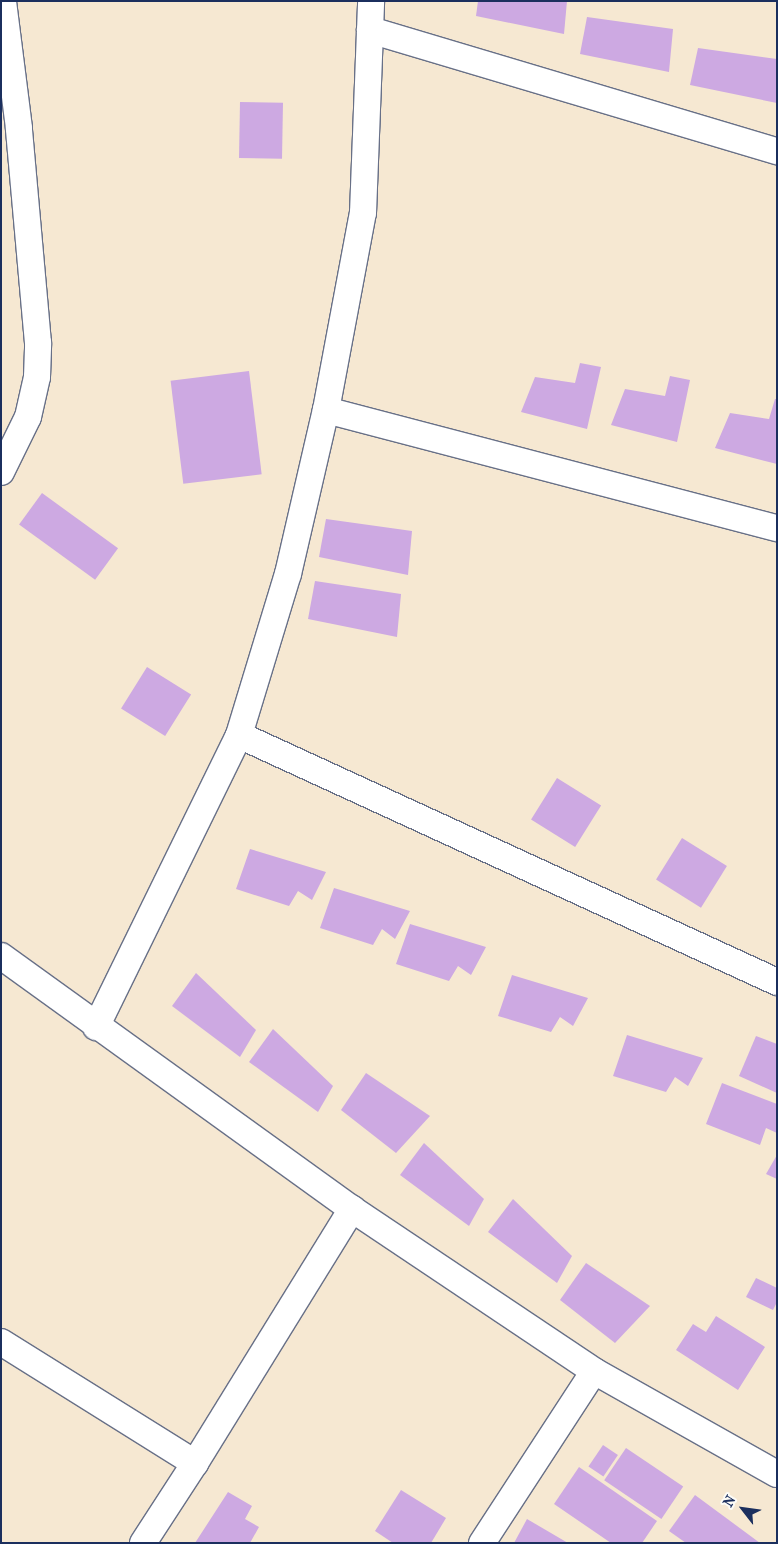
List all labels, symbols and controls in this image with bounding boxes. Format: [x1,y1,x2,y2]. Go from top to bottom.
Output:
north arrow [718,1484,768,1534]
text: N [720,1492,740,1510]

